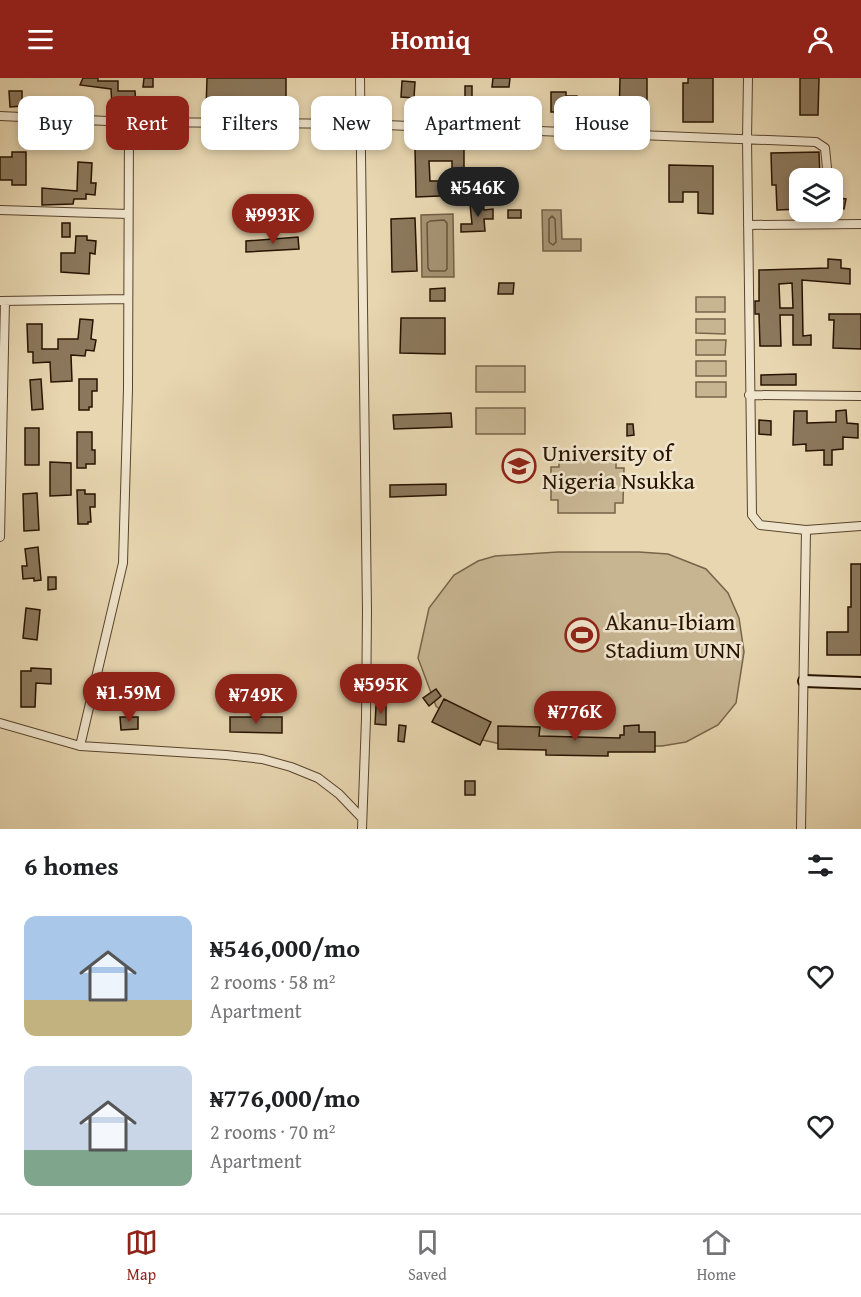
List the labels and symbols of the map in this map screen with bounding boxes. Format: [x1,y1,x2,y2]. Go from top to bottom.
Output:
pin: ₦546K [436,167,520,218]
pin: ₦993K [231,194,315,245]
place label: University of Nigeria Nsukka [542,435,695,498]
school or university icon: University of Nigeria Nsukka [501,448,537,484]
place label: Akanu-Ibiam Stadium UNN [605,604,741,667]
sports icon: Akanu-Ibiam Stadium UNN [564,617,600,653]
pin: ₦595K [339,664,423,715]
pin: ₦1.59M [80,672,178,723]
pin: ₦749K [214,674,298,725]
pin: ₦776K [533,691,617,742]

